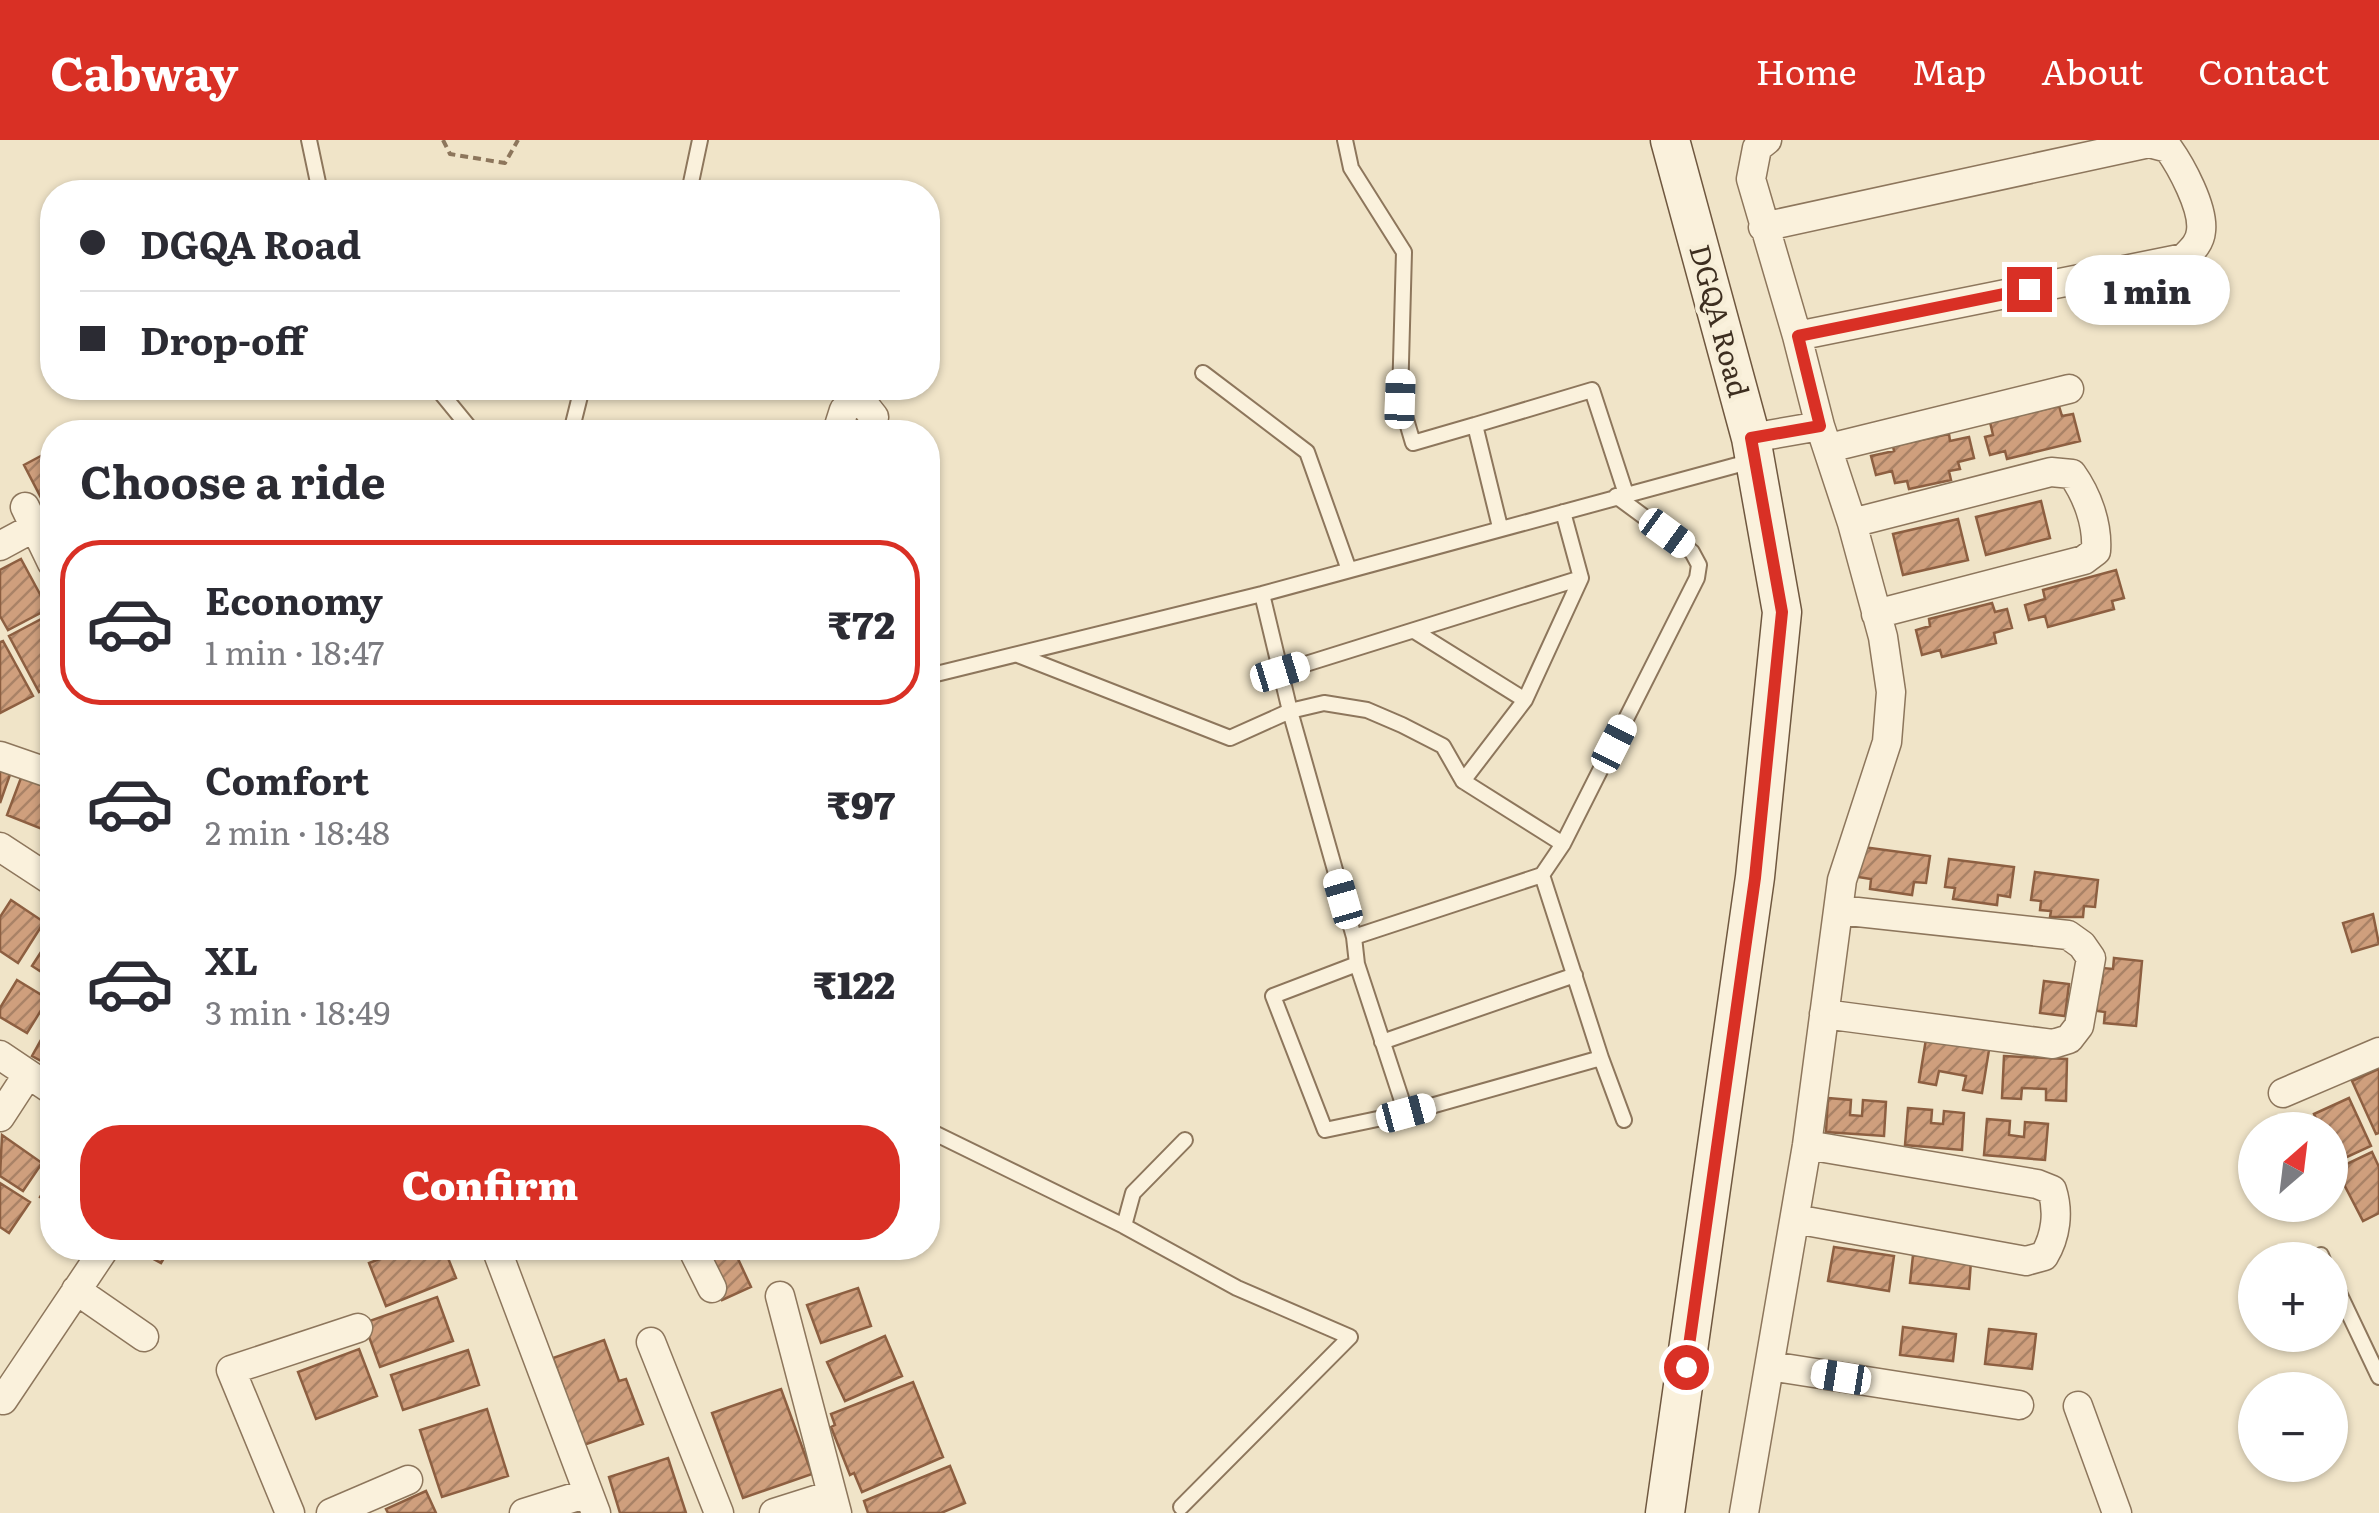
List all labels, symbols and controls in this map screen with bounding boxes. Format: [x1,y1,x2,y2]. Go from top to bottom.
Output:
text: Cabway [50,35,238,106]
text: Home [1756,44,1857,96]
text: Map [1912,44,1986,96]
text: About [2041,44,2143,96]
text: Contact [2198,44,2329,96]
text: DGQA Road [140,214,361,271]
street label: DGQA Road [1680,239,1761,401]
callout: 1 min [2064,254,2229,324]
text: 1 min [2104,266,2191,314]
route end [2007,267,2052,312]
text: Drop-off [140,310,305,367]
car [1384,368,1416,430]
text: Choose a ride [80,446,386,513]
car [1634,503,1700,563]
text: Economy [205,570,383,627]
icon: car [85,578,175,668]
text: ₹72 [828,594,895,651]
text: 1 min · 18:47 [205,627,384,675]
car [1247,649,1313,695]
car [1587,710,1641,778]
text: Comfort [205,750,369,807]
icon: car [85,758,175,848]
text: ₹97 [827,774,895,831]
text: 2 min · 18:48 [205,807,390,855]
car [1320,866,1366,932]
text: XL [205,930,258,987]
icon: car [85,938,175,1028]
text: ₹122 [813,954,895,1011]
text: 3 min · 18:49 [205,987,390,1035]
car [1373,1091,1439,1135]
north arrow [2238,1112,2348,1222]
map controls [2238,1112,2348,1482]
button: Confirm [80,1125,900,1240]
button: + [2238,1242,2348,1352]
route start [1664,1345,1709,1390]
car [1809,1357,1873,1397]
button: − [2238,1372,2348,1482]

